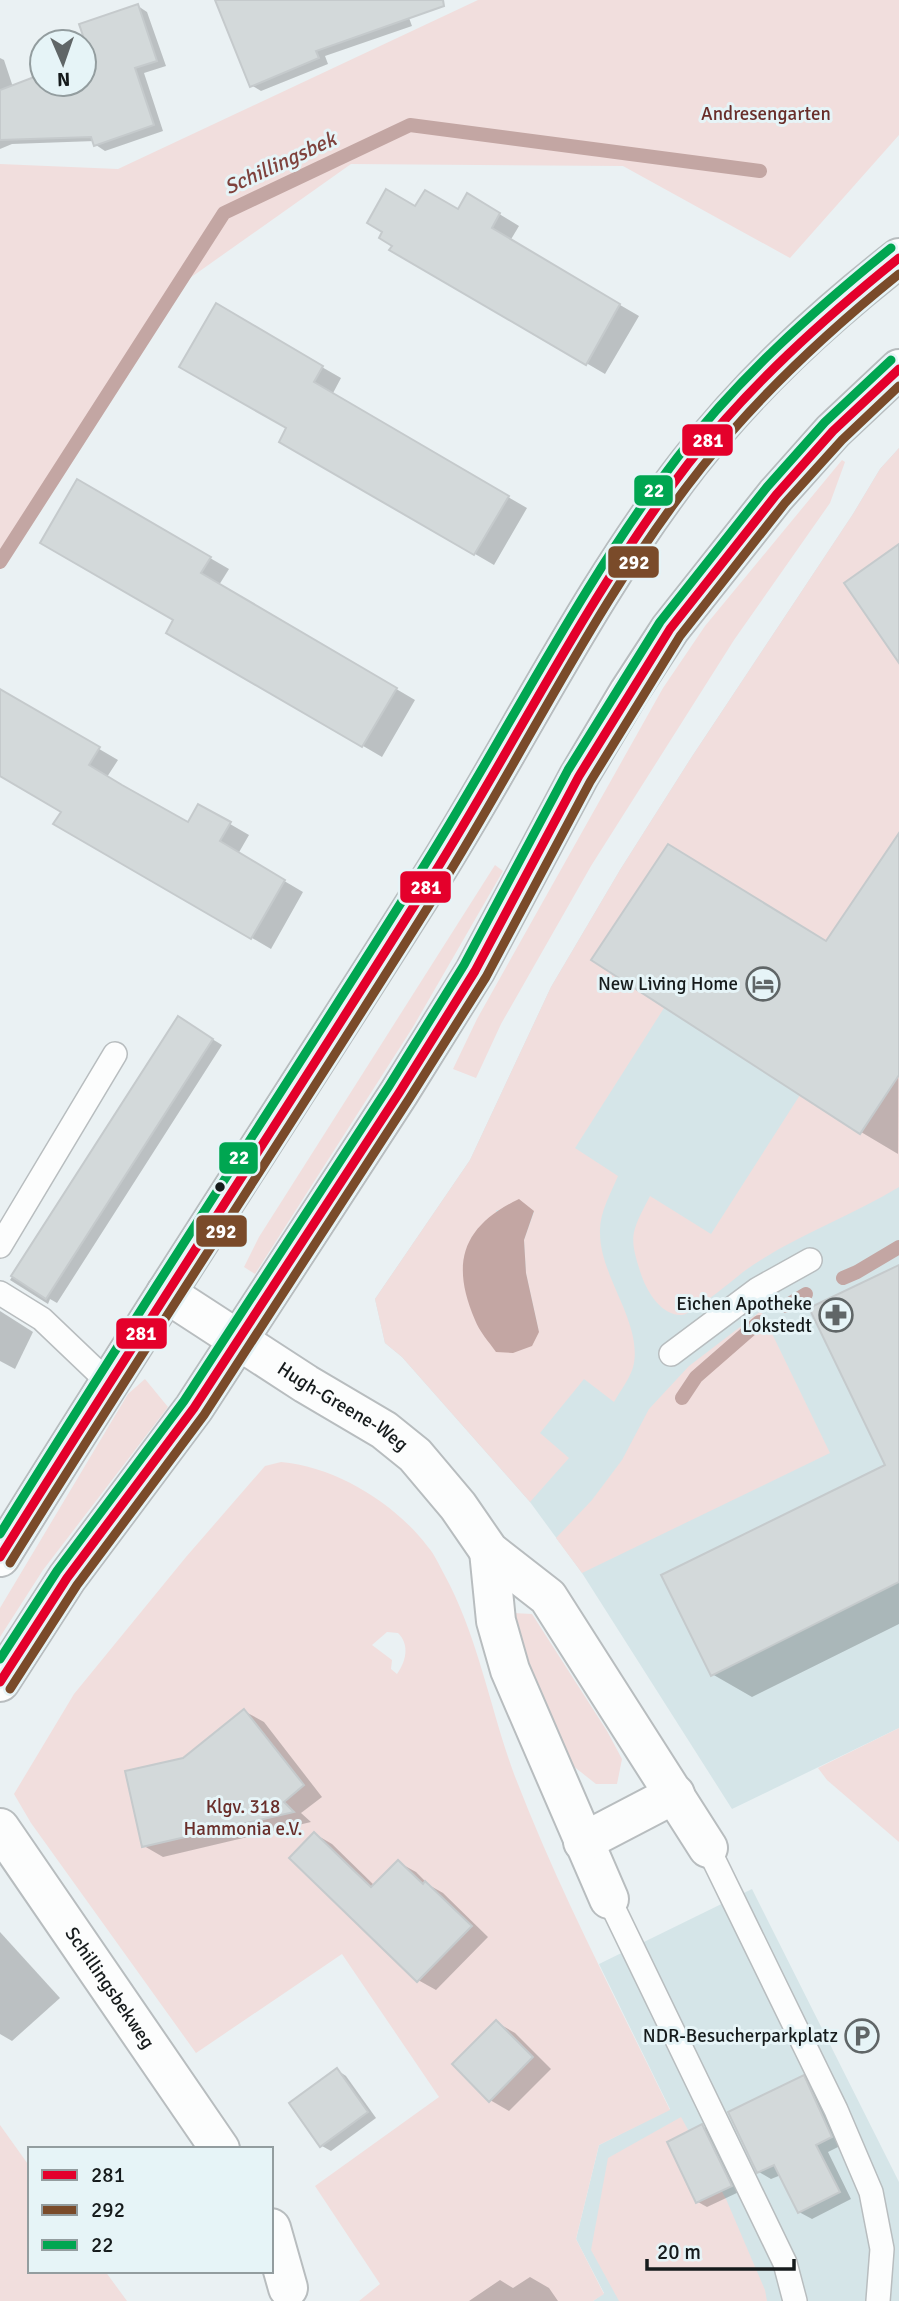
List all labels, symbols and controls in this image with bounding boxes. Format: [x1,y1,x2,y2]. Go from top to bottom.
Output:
north arrow [28,28,98,98]
text: N [57,67,71,91]
park label: Andresengarten [701,102,831,126]
water label: Schillingsbek [220,125,342,200]
line badge: 281 [681,423,734,457]
text: 281 [693,429,723,453]
line badge: 22 [633,474,674,507]
text: 22 [644,479,664,503]
line badge: 292 [607,545,660,579]
text: 292 [619,551,649,575]
line badge: 281 [399,870,452,904]
text: 281 [411,876,441,900]
hotel icon: New Living Home [744,965,782,1003]
place label: New Living Home [598,972,738,996]
line badge: 22 [218,1141,259,1175]
text: 22 [229,1146,249,1170]
unlabelled marker [213,1180,227,1194]
line badge: 292 [195,1214,248,1248]
text: 292 [206,1220,236,1244]
place label: Eichen Apotheke Lokstedt [676,1292,812,1338]
pharmacy icon: Eichen Apotheke Lokstedt [817,1296,855,1334]
line badge: 281 [115,1317,168,1350]
text: 281 [126,1322,156,1346]
street label: Hugh-Greene-Weg [273,1357,413,1456]
park label: Klgv. 318 Hammonia e.V. [184,1795,302,1841]
street label: Schillingsbekweg [60,1923,160,2053]
parking icon: NDR-Besucherparkplatz [843,2017,881,2055]
place label: NDR-Besucherparkplatz [643,2024,838,2048]
legend [28,2147,273,2273]
text: 281 [91,2162,125,2188]
text: 292 [91,2197,125,2223]
scale bar [647,2228,794,2272]
text: 22 [91,2232,114,2258]
text: 20 m [657,2239,701,2265]

